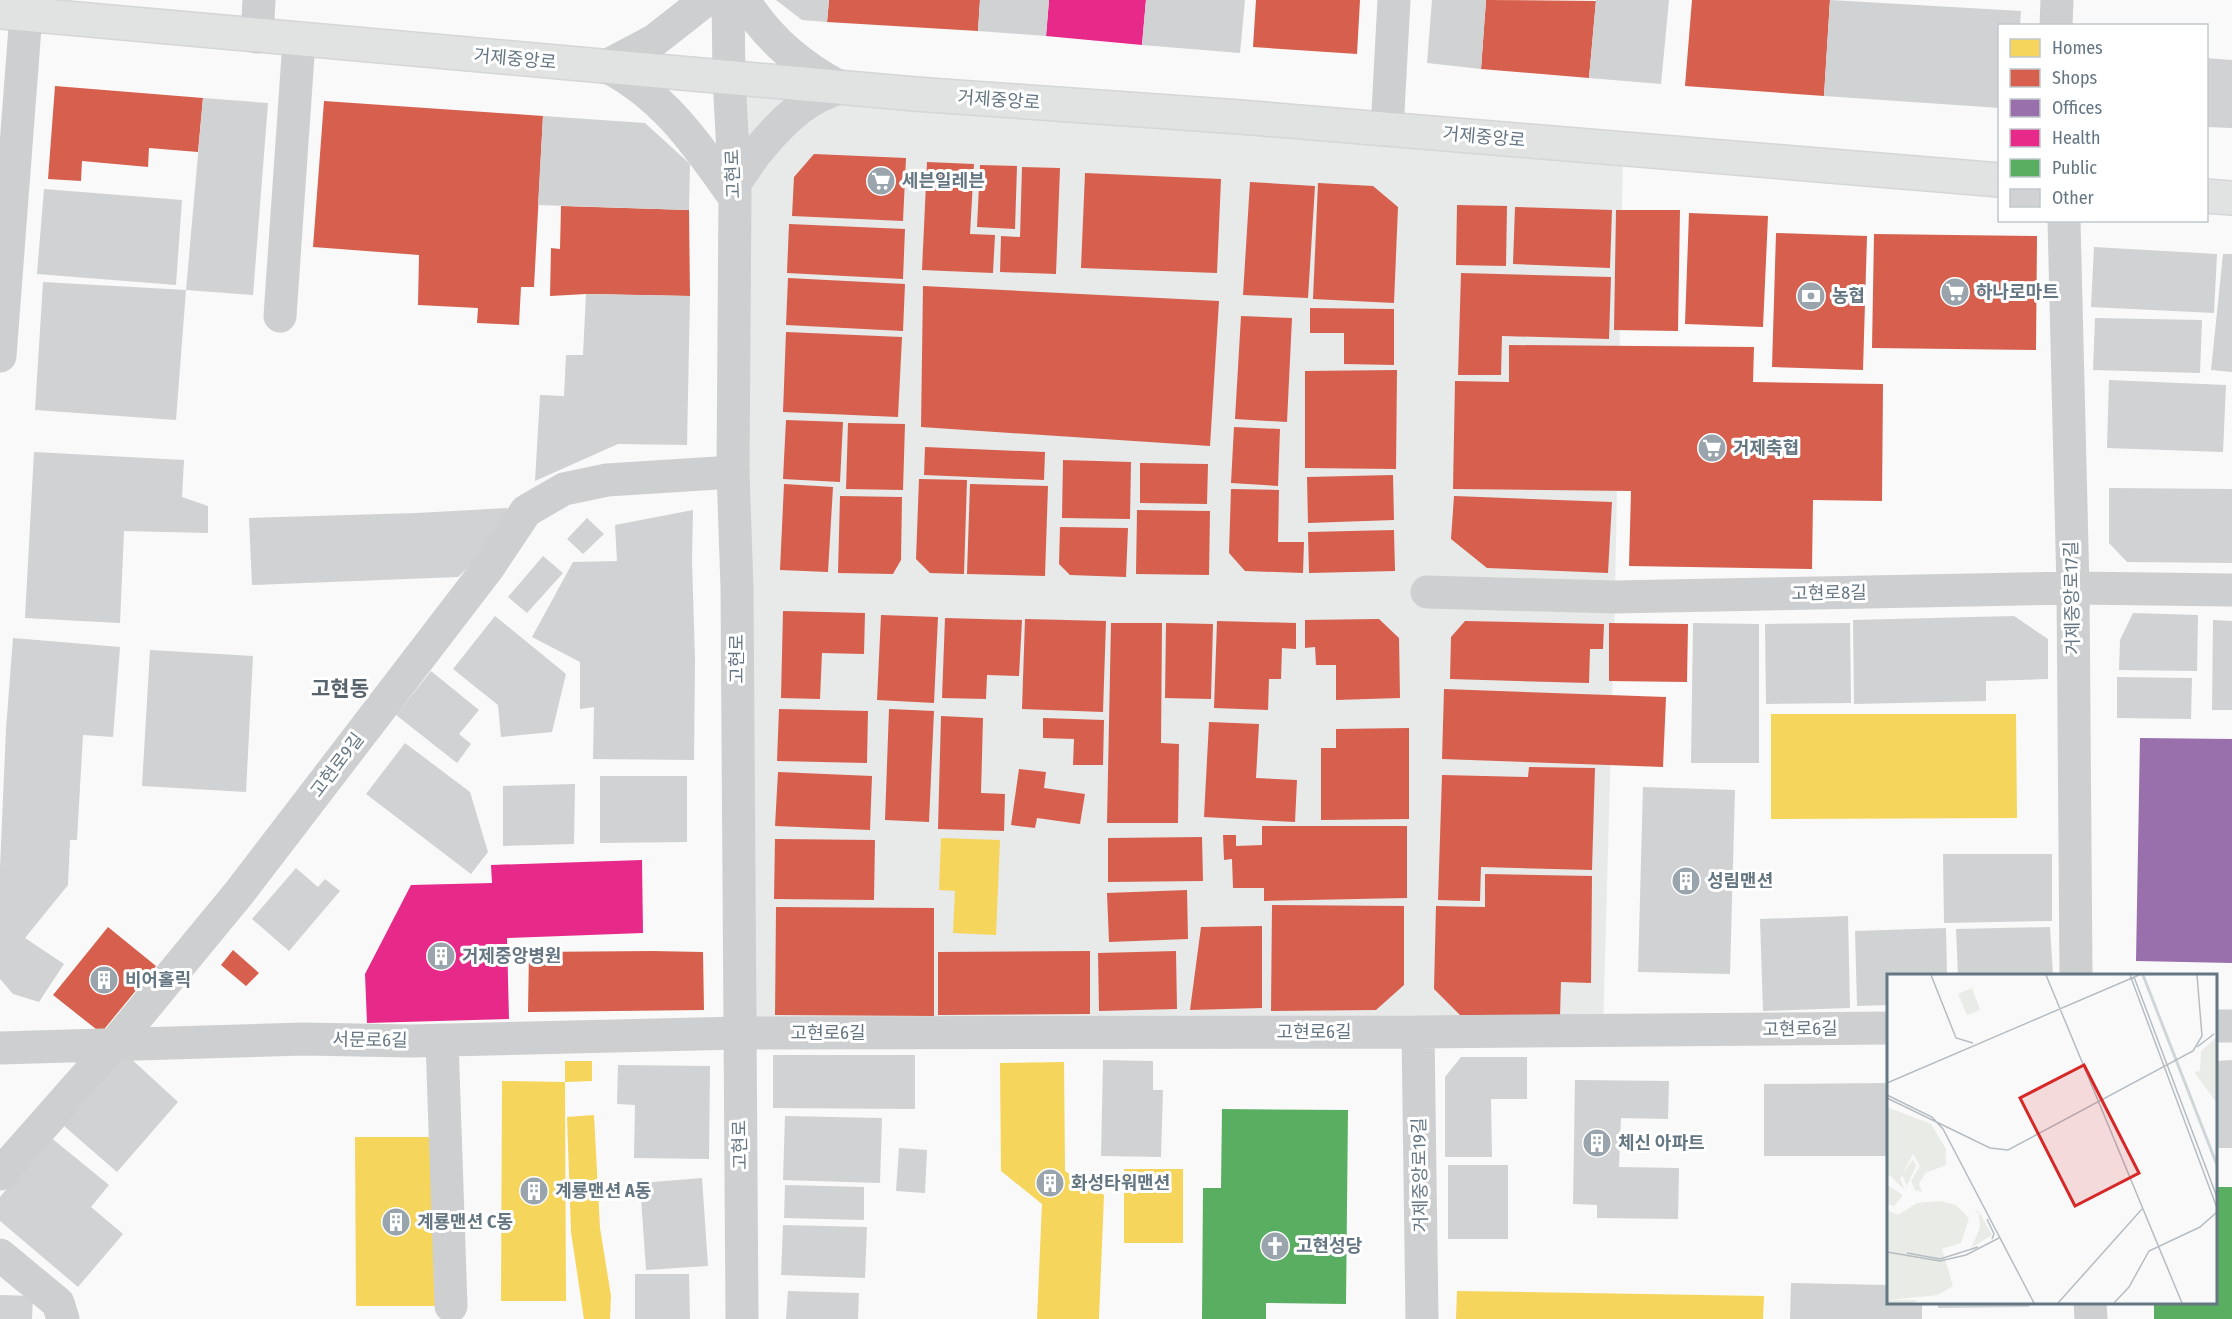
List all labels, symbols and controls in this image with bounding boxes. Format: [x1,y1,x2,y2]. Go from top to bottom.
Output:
legend [1998,24,2208,222]
text: Homes [2052,37,2103,59]
street label: 거제중앙로 [473,44,557,74]
text: Shops [2052,67,2097,89]
street label: 거제중앙로 [957,86,1041,114]
text: Offices [2052,97,2102,119]
street label: 거제중앙로 [1442,122,1526,152]
text: Health [2052,127,2100,149]
street label: 고현로 [721,149,745,199]
text: Public [2052,157,2097,179]
supermarket icon: 세븐일레븐 [865,165,897,197]
place label: 세븐일레븐 [902,170,985,192]
text: Other [2052,187,2095,209]
supermarket icon: 하나로마트 [1939,276,1971,308]
bank icon: 농협 [1795,280,1827,312]
place label: 하나로마트 [1976,281,2059,303]
place label: 농협 [1832,285,1865,307]
supermarket icon: 거제축협 [1696,432,1728,464]
place label: 거제축협 [1733,437,1799,459]
street label: 거제중앙로17길 [2060,541,2084,655]
street label: 고현로8길 [1791,581,1867,605]
street label: 고현로 [726,634,748,684]
district label: 고현동 [311,676,369,702]
street label: 고현로9길 [306,728,368,802]
building icon: 성림맨션 [1670,865,1702,897]
place label: 성림맨션 [1707,870,1773,892]
building icon: 거제중앙병원 [425,940,457,972]
place label: 거제중앙병원 [462,945,561,967]
building icon: 비어홀릭 [88,964,120,996]
place label: 비어홀릭 [125,969,191,991]
inset map [1887,974,2217,1304]
street label: 고현로6길 [1762,1017,1838,1041]
street label: 고현로6길 [1276,1021,1352,1043]
street label: 고현로6길 [790,1022,866,1044]
street label: 서문로6길 [332,1028,408,1052]
street label: 거제중앙로19길 [1408,1117,1432,1233]
street label: 고현로 [729,1120,751,1170]
building icon: 체신 아파트 [1581,1127,1613,1159]
place label: 체신 아파트 [1618,1132,1705,1154]
building icon: 화성타워맨션 [1034,1167,1066,1199]
place label: 화성타워맨션 [1071,1172,1170,1194]
building icon: 계룡맨션 A동 [518,1175,550,1207]
place label: 계룡맨션 A동 [555,1180,651,1202]
building icon: 계룡맨션 C동 [380,1206,412,1238]
place label: 계룡맨션 C동 [417,1211,513,1233]
church icon: 고현성당 [1259,1230,1291,1262]
place label: 고현성당 [1296,1235,1362,1257]

